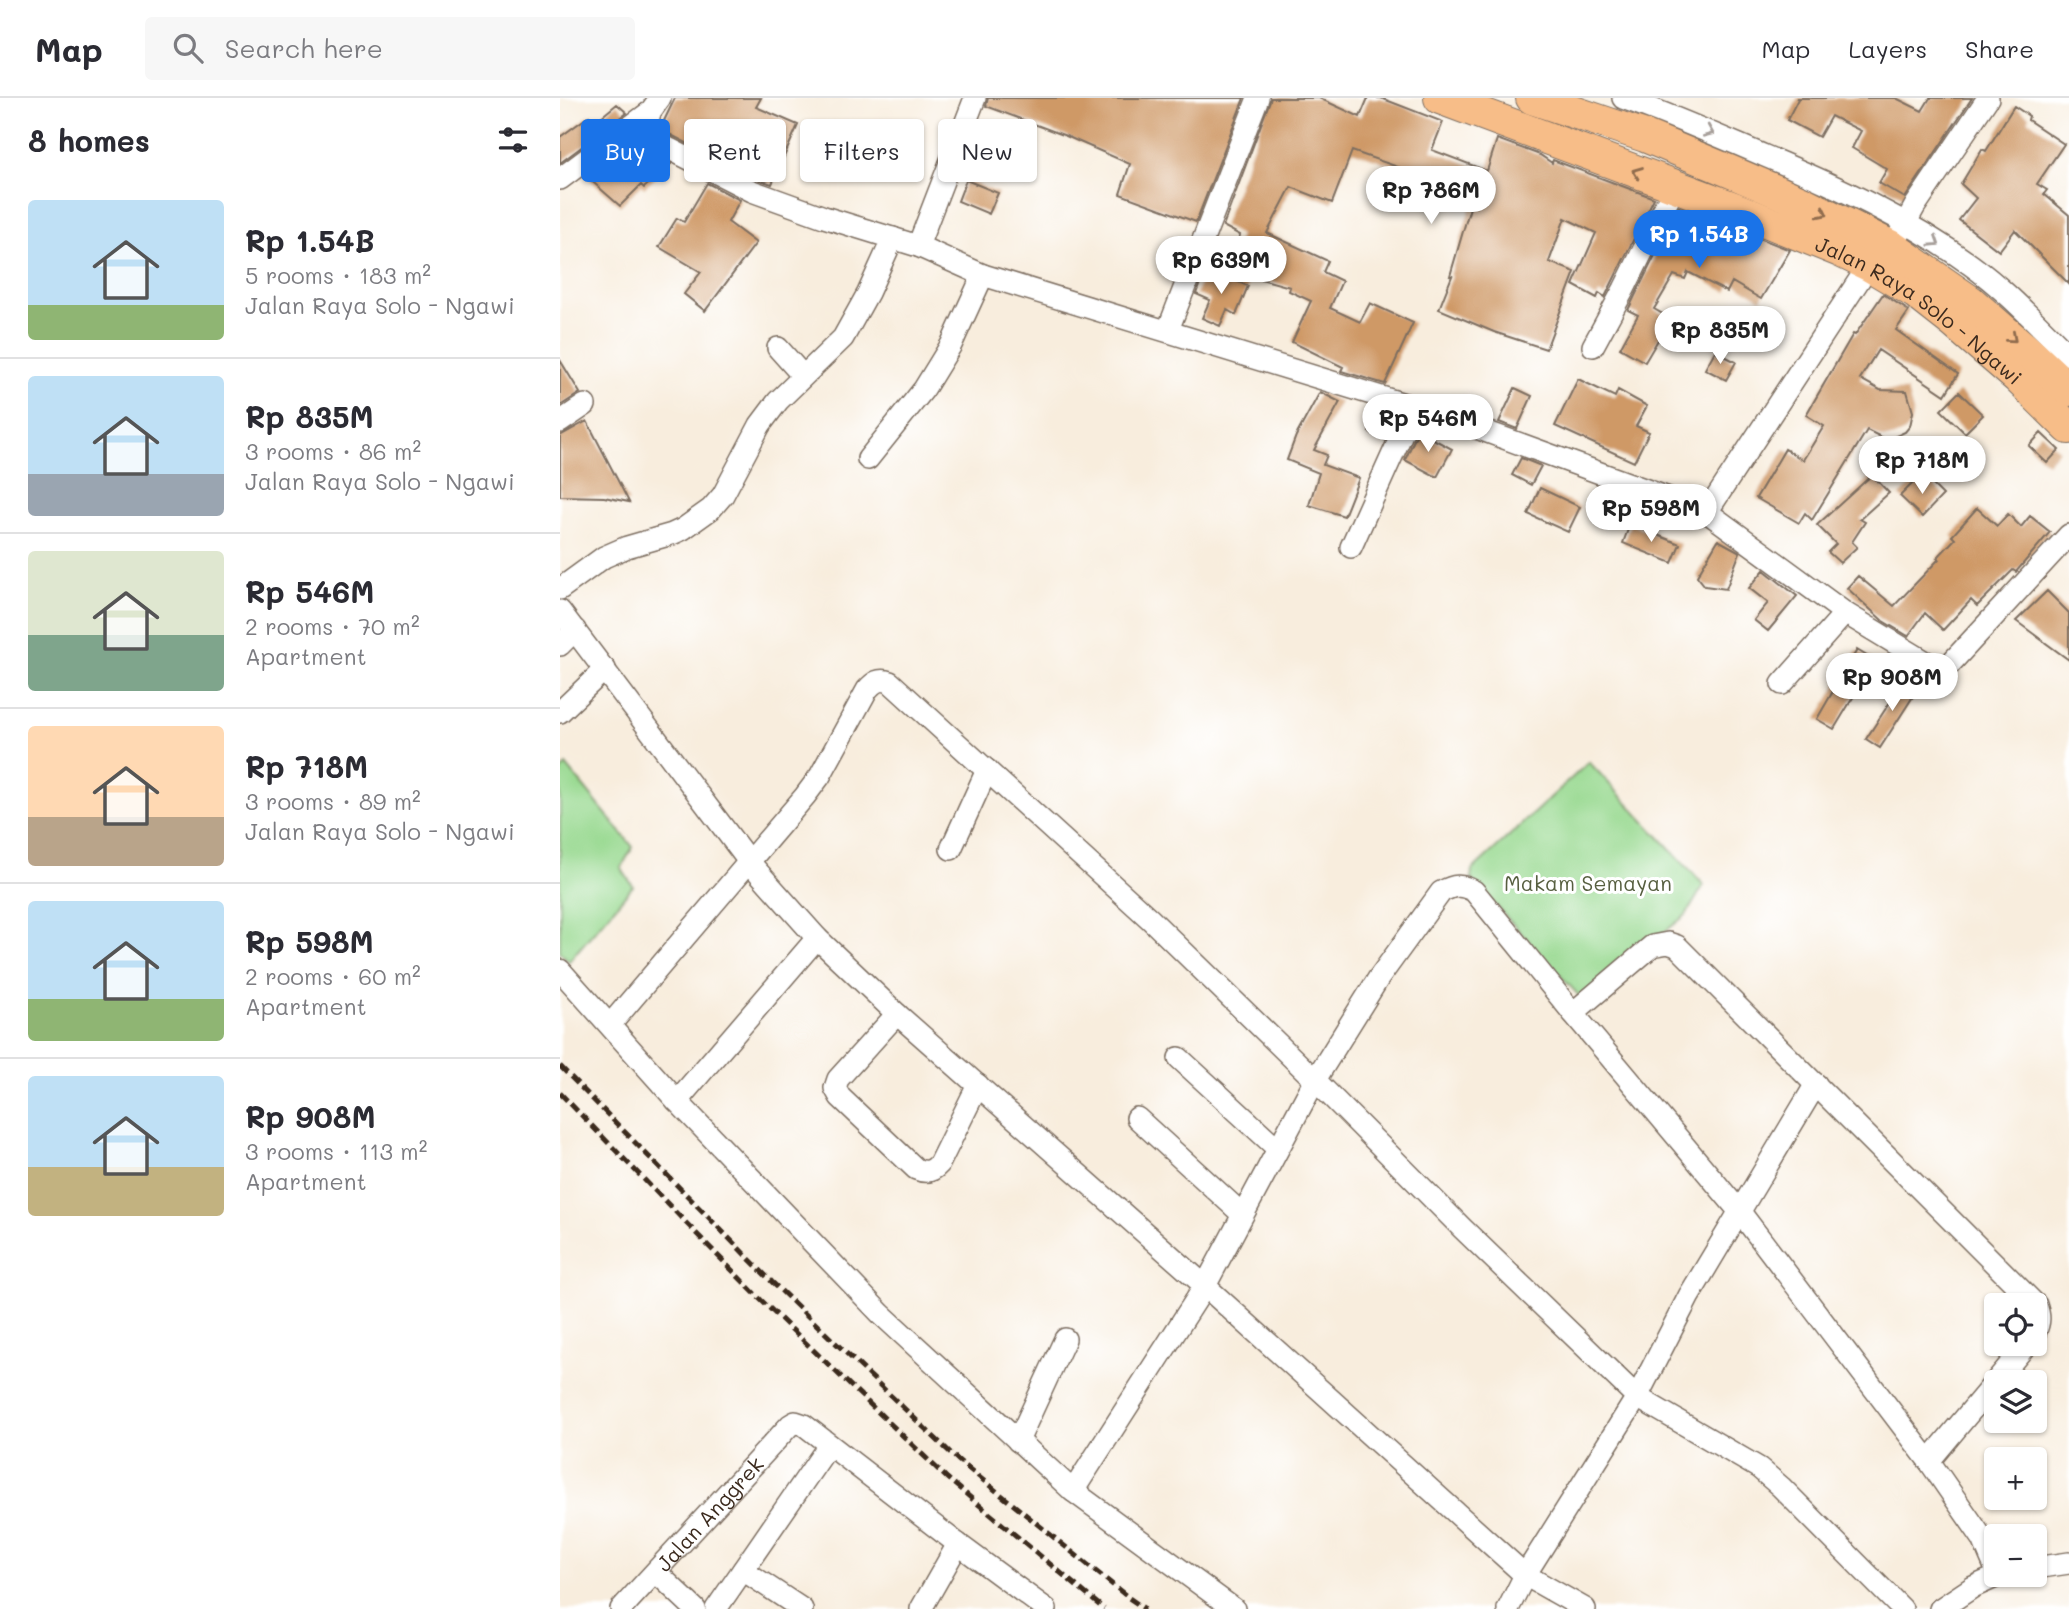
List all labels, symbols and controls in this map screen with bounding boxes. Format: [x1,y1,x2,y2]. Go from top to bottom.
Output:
search box [145,17,635,80]
text: Map [35,27,103,70]
icon: search [169,29,207,67]
text: Search here [225,31,383,65]
text: Map [1762,33,1810,64]
text: Layers [1848,33,1927,64]
text: Share [1965,33,2034,64]
chip: Buy [581,119,670,182]
chip: Rent [684,119,786,182]
chip: Filters [800,119,924,182]
chip: New [938,119,1037,182]
text: 8 homes [28,120,150,160]
icon: filters [494,121,532,159]
one-way arrow [1702,124,1714,138]
pin: Rp 786M [1366,166,1496,226]
one-way arrow [1631,166,1643,180]
text: Rp 786M [1382,174,1480,204]
one-way arrow [1816,204,1828,218]
pin: Rp 1.54B [1627,211,1771,270]
text: Rp 1.54B [1649,218,1749,248]
text: Rp 1.54B [245,220,375,260]
icon: home [84,228,168,312]
street label: Jalan Raya Solo - Ngawi [1812,229,2029,390]
one-way arrow [1928,233,1941,246]
pin: Rp 639M [1156,236,1286,296]
text: Rp 639M [1172,244,1270,274]
text: 5 rooms · 183 m² [245,260,431,290]
text: Jalan Raya Solo - Ngawi [245,290,515,320]
pin: Rp 835M [1655,306,1785,366]
text: Rp 835M [1671,314,1769,344]
one-way arrow [2004,330,2017,342]
pin: Rp 546M [1363,394,1493,454]
text: Rp 835M [245,396,374,436]
text: Rp 546M [1378,402,1478,432]
icon: home [84,404,168,488]
text: 3 rooms · 86 m² [245,436,421,466]
pin: Rp 718M [1857,436,1987,496]
text: Rp 718M [1875,444,1969,474]
text: Jalan Raya Solo - Ngawi [245,466,515,496]
pin: Rp 598M [1586,484,1716,544]
text: Rp 598M [1602,492,1700,522]
text: Rp 546M [245,571,374,611]
icon: home [84,579,168,663]
text: 2 rooms · 70 m² [245,611,420,641]
text: Apartment [245,641,367,671]
pin: Rp 908M [1827,654,1957,713]
text: Rp 908M [1842,661,1942,691]
text: Rp 718M [245,746,368,786]
icon: home [84,754,168,838]
text: 3 rooms · 89 m² [245,786,421,816]
text: Jalan Raya Solo - Ngawi [245,816,515,846]
park label: Makam Semayan [1504,869,1672,896]
text: Rp 598M [245,921,374,961]
icon: home [84,929,168,1013]
text: 2 rooms · 60 m² [245,961,421,991]
text: Apartment [245,991,367,1021]
text: Rp 908M [245,1096,376,1136]
icon: home [84,1104,168,1188]
text: 3 rooms · 113 m² [245,1136,427,1166]
text: Apartment [245,1166,367,1196]
map controls [1984,1293,2047,1587]
button: locate [1984,1293,2047,1356]
button: layers [1984,1370,2047,1433]
button: + [1984,1447,2047,1510]
street label: Jalan Anggrek [649,1450,768,1576]
button: − [1984,1524,2047,1587]

